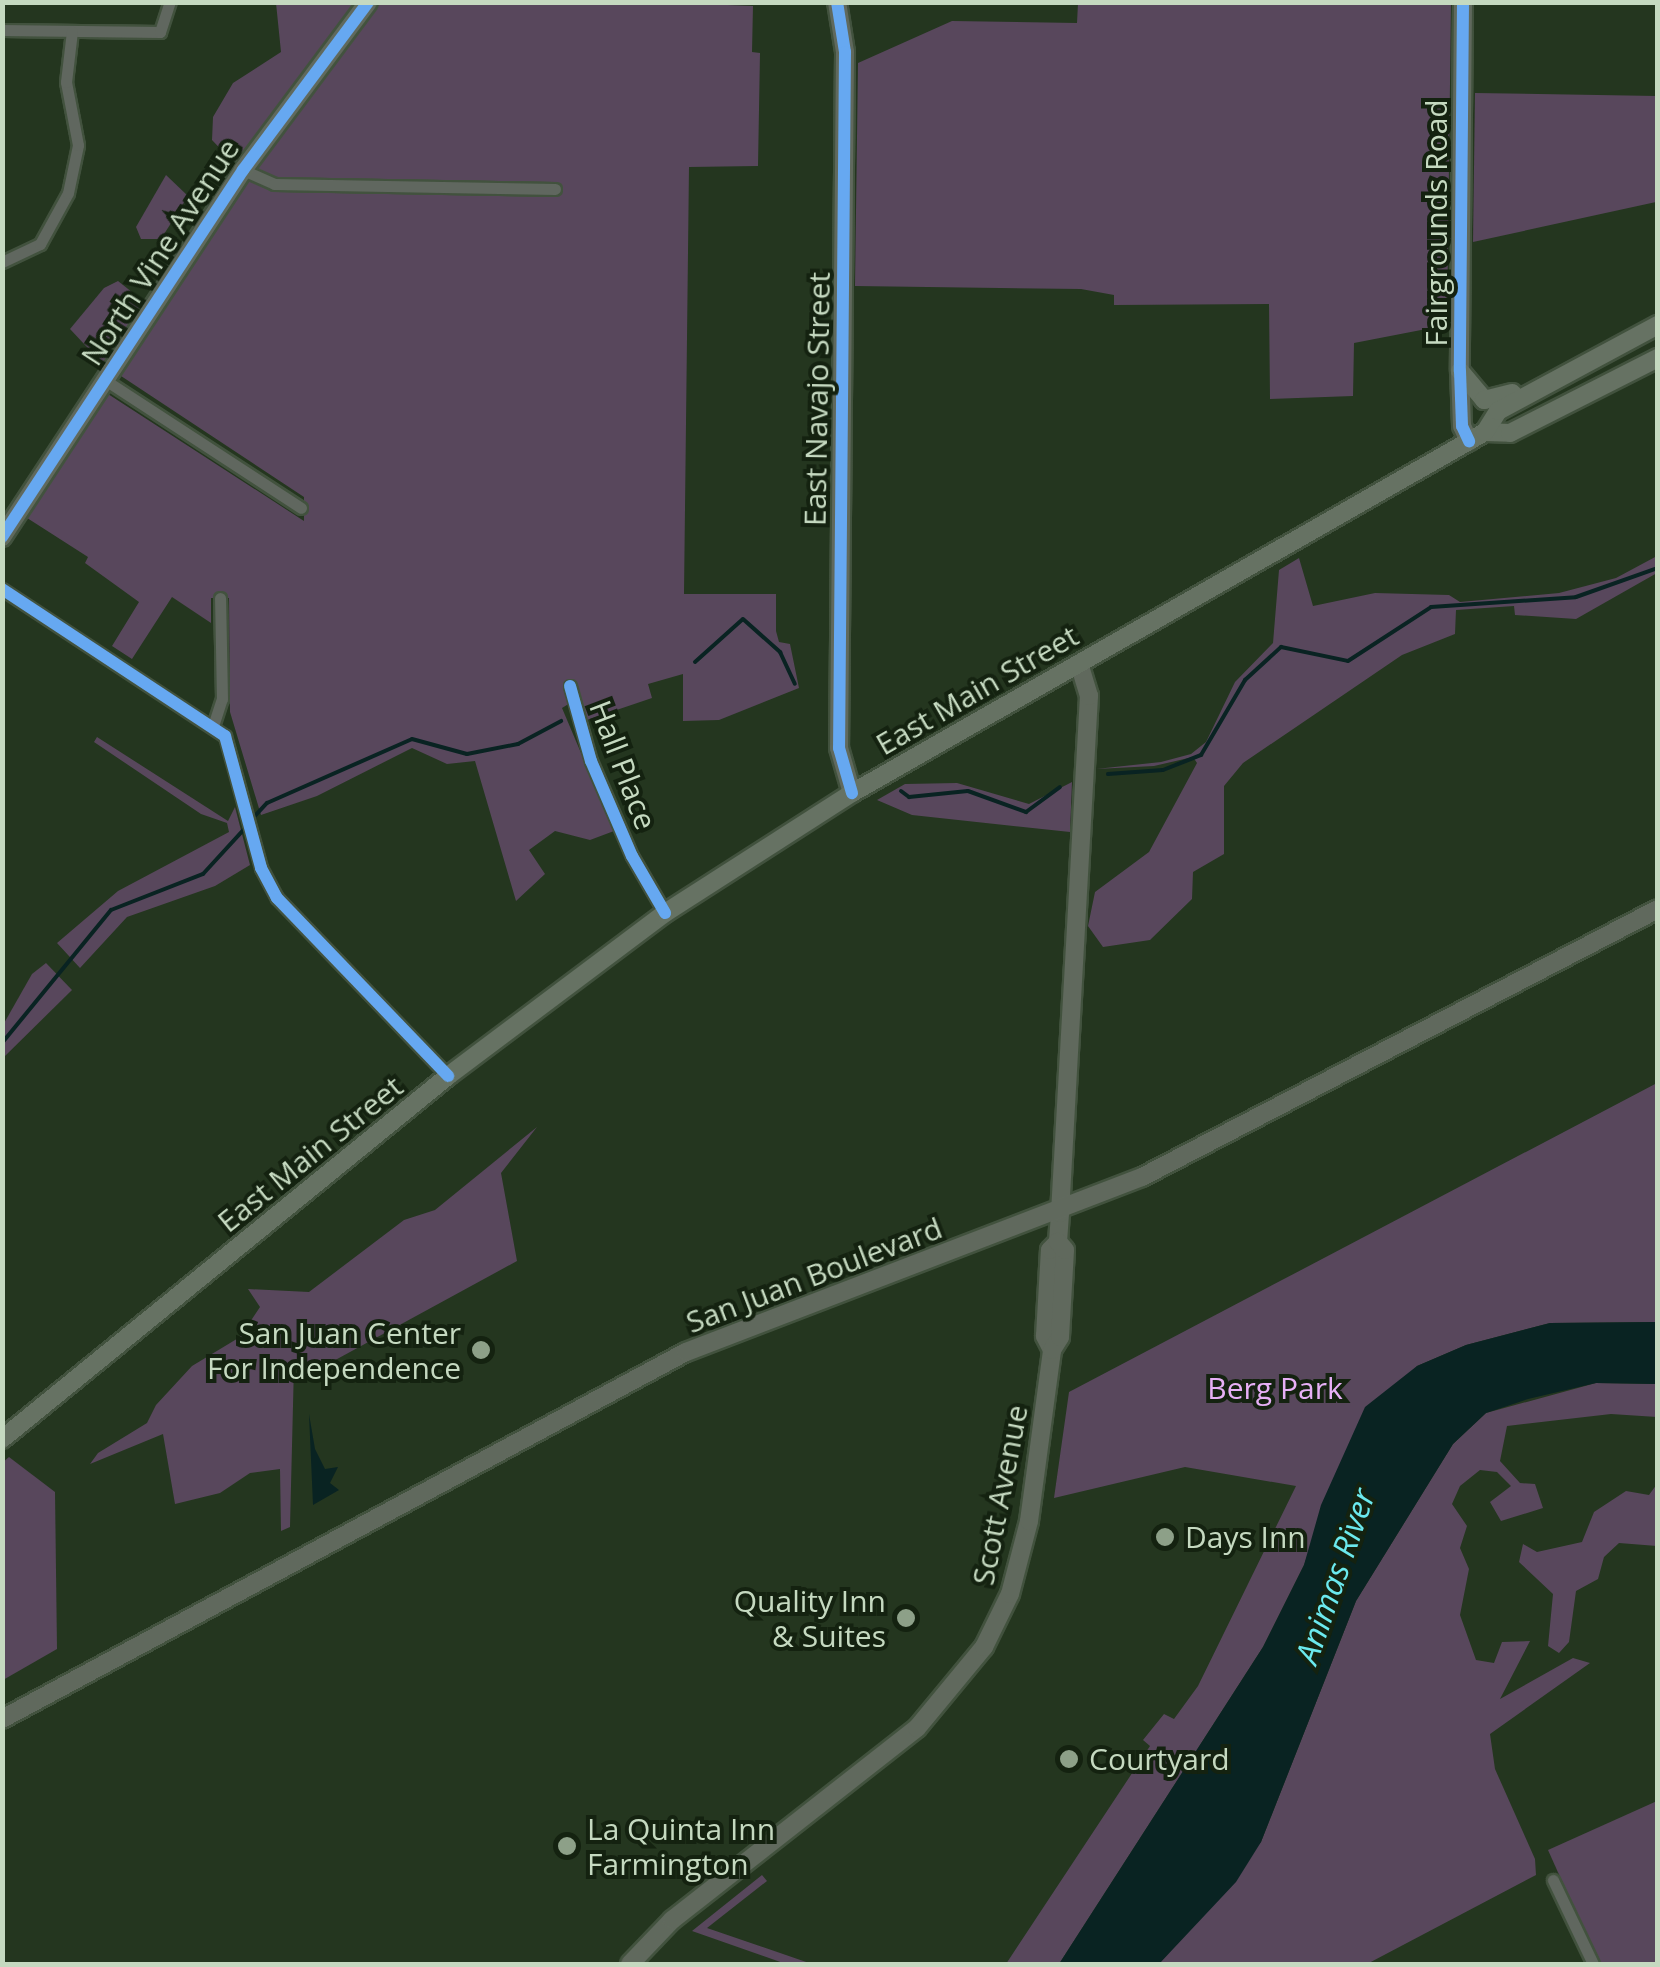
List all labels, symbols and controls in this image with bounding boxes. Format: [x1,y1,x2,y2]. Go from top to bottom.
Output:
street label: Fairgrounds Road [1418,99,1454,347]
street label: North Vine Avenue [73,132,247,372]
street label: East Navajo Street [797,272,837,526]
street label: East Main Street [870,618,1084,762]
street label: Hall Place [582,695,664,835]
street label: East Main Street [210,1068,410,1240]
street label: San Juan Boulevard [681,1210,947,1340]
place label: San Juan Center For Independence [207,1315,461,1386]
marker: San Juan Center For Independence [470,1339,492,1361]
park label: Berg Park [1207,1370,1343,1406]
street label: Scott Avenue [965,1402,1035,1588]
water label: Animas River [1287,1484,1383,1668]
place label: Days Inn [1185,1519,1306,1555]
marker: Days Inn [1154,1526,1176,1548]
place label: Quality Inn & Suites [734,1583,886,1654]
marker: Quality Inn & Suites [895,1607,917,1629]
place label: Courtyard [1089,1741,1230,1777]
marker: Courtyard [1058,1748,1080,1770]
place label: La Quinta Inn Farmington [587,1811,775,1882]
marker: La Quinta Inn Farmington [556,1835,578,1857]

